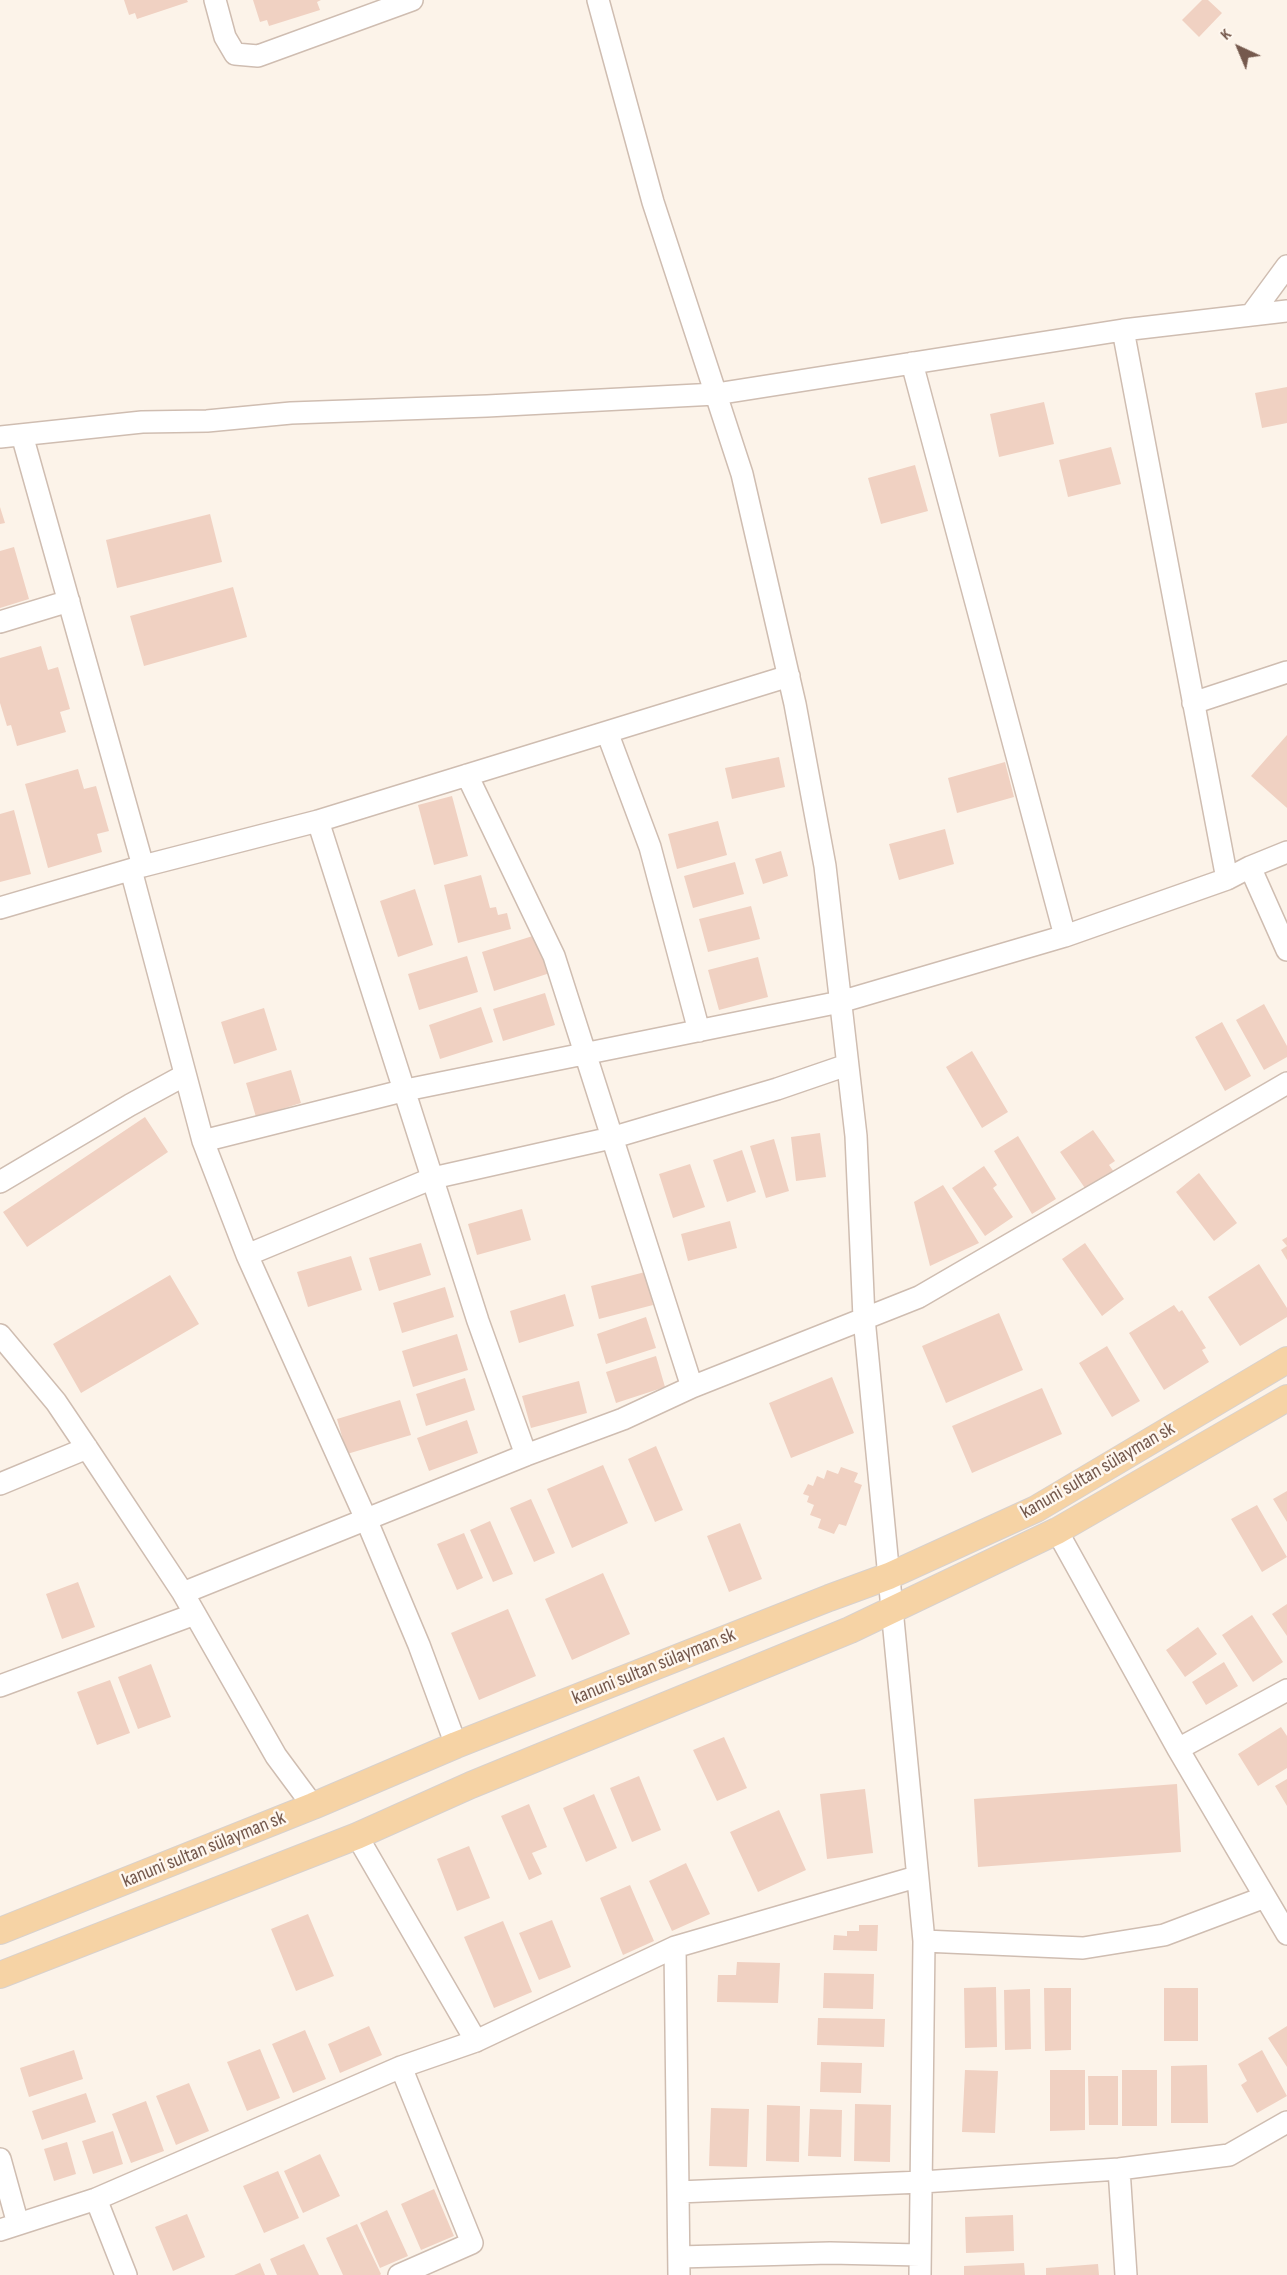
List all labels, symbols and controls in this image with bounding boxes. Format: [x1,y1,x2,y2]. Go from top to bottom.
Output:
north arrow [1209,18,1269,78]
text: K [1217,25,1236,44]
street label: kanuni sultan sülayman sk [1017,1417,1179,1525]
street label: kanuni sultan sülayman sk [569,1623,739,1711]
street label: kanuni sultan sülayman sk [119,1806,289,1894]

